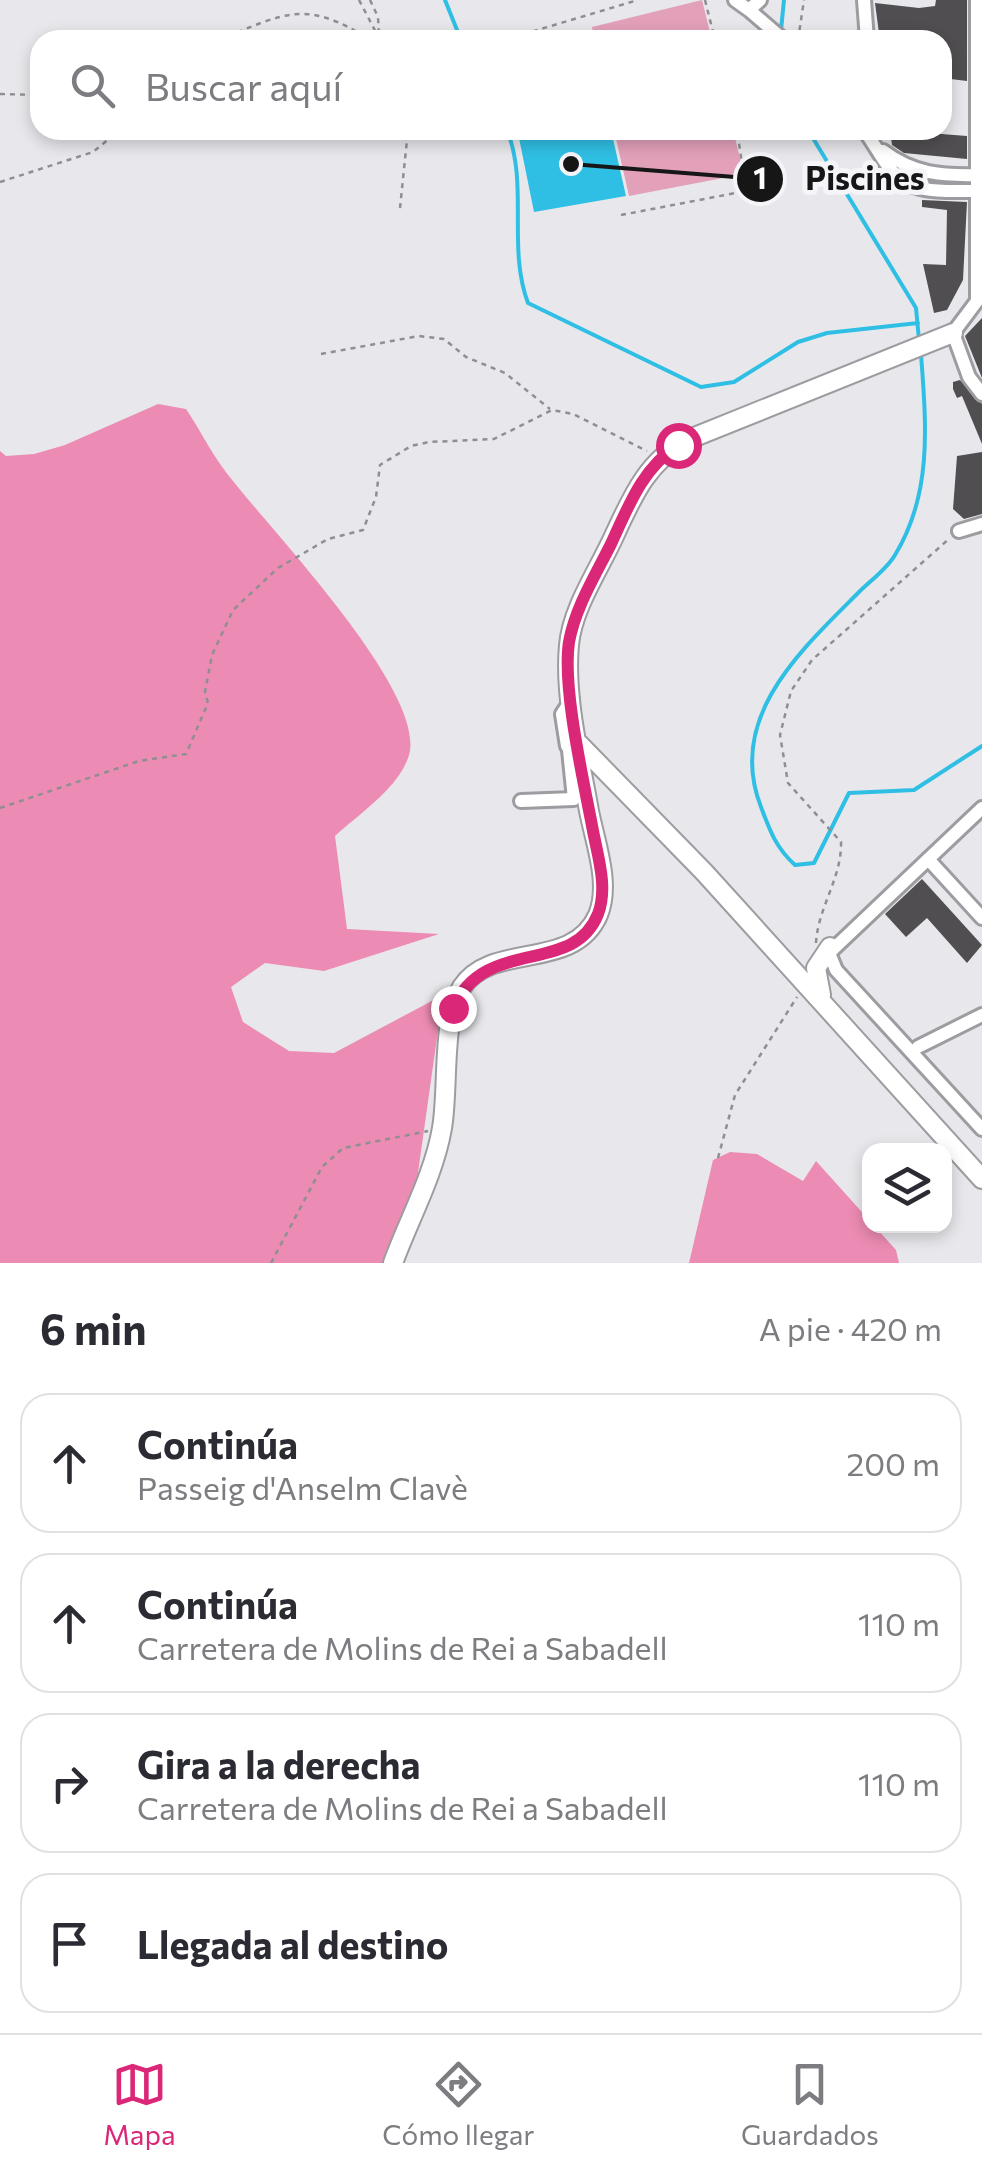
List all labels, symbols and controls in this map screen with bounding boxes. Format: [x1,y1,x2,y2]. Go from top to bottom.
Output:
search box [30,30,952,140]
icon: search [65,58,120,113]
text: Buscar aquí [145,62,342,109]
callout: Piscines [735,148,944,210]
text: Piscines [805,157,925,197]
text: 1 [753,158,767,195]
route start [656,423,702,469]
route end [431,986,477,1032]
map controls [862,1143,952,1233]
button: layers [862,1143,952,1233]
text: 6 min [40,1302,147,1354]
text: A pie · 420 m [759,1308,942,1348]
text: Continúa [137,1420,298,1467]
icon: ahead [42,1436,97,1491]
text: 200 m [847,1443,940,1483]
text: Passeig d'Anselm Clavè [137,1467,468,1507]
text: Continúa [137,1580,298,1627]
icon: ahead [42,1596,97,1651]
text: 110 m [858,1603,940,1643]
text: Carretera de Molins de Rei a Sabadell [137,1627,668,1667]
text: Gira a la derecha [137,1740,421,1787]
icon: right [42,1756,97,1811]
text: 110 m [858,1763,940,1803]
text: Carretera de Molins de Rei a Sabadell [137,1787,668,1827]
icon: arrive [42,1916,97,1971]
text: Llegada al destino [137,1920,448,1967]
tab: Mapa [103,2057,176,2151]
tab: Cómo llegar [382,2057,534,2151]
tab: Guardados [741,2057,879,2151]

